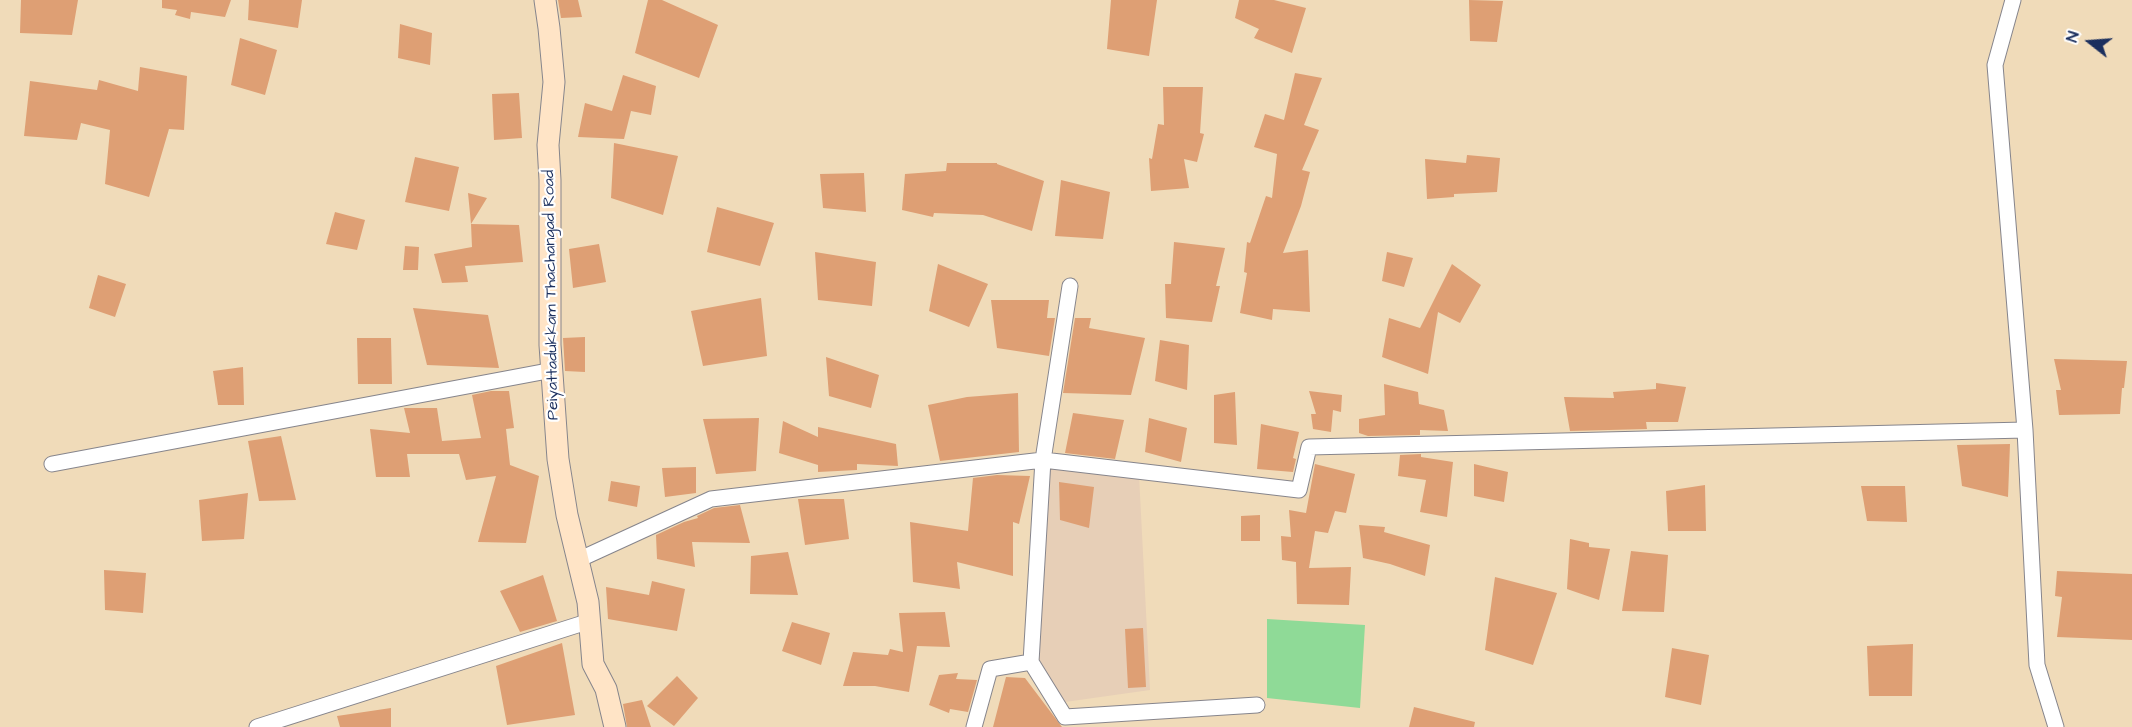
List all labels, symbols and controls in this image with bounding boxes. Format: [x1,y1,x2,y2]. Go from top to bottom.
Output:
north arrow [2060,12,2120,72]
text: N [2061,29,2085,45]
street label: Peiyattadukkam Thachangad Road [540,170,564,420]

